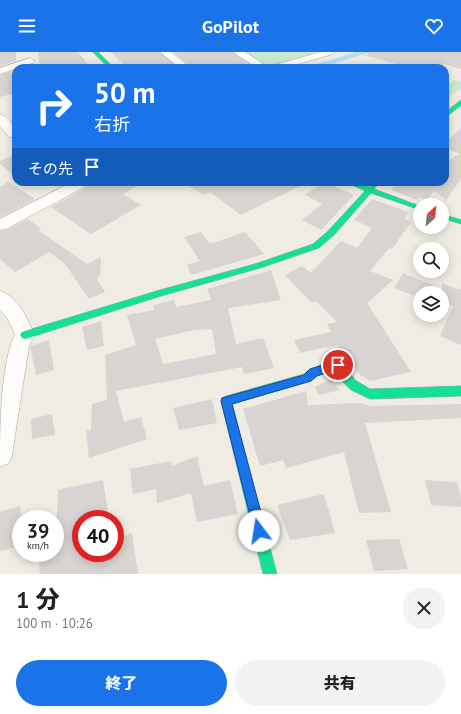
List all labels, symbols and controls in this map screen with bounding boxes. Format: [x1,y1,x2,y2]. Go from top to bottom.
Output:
icon: menu [16,15,38,37]
text: GoPilot [202,15,259,38]
icon: heart [423,15,445,37]
text: 50 m [94,74,155,111]
icon: right [28,80,80,132]
text: 右折 [94,113,130,136]
icon: arrive [81,156,103,178]
text: その先 [28,159,73,178]
north arrow [413,198,449,234]
map controls [413,198,449,322]
button: search [413,242,449,278]
button: layers [413,286,449,322]
pin [321,348,355,382]
icon: arrive [327,354,349,376]
speed limit sign: 40 [72,510,124,562]
position arrow [238,510,280,552]
text: 39 [27,518,49,544]
text: km/h [27,539,49,552]
text: 1 分 [16,584,60,615]
button: close [403,587,445,629]
text: 100 m · 10:26 [16,615,93,632]
button: 終了 [16,660,227,706]
button: 共有 [235,660,445,706]

